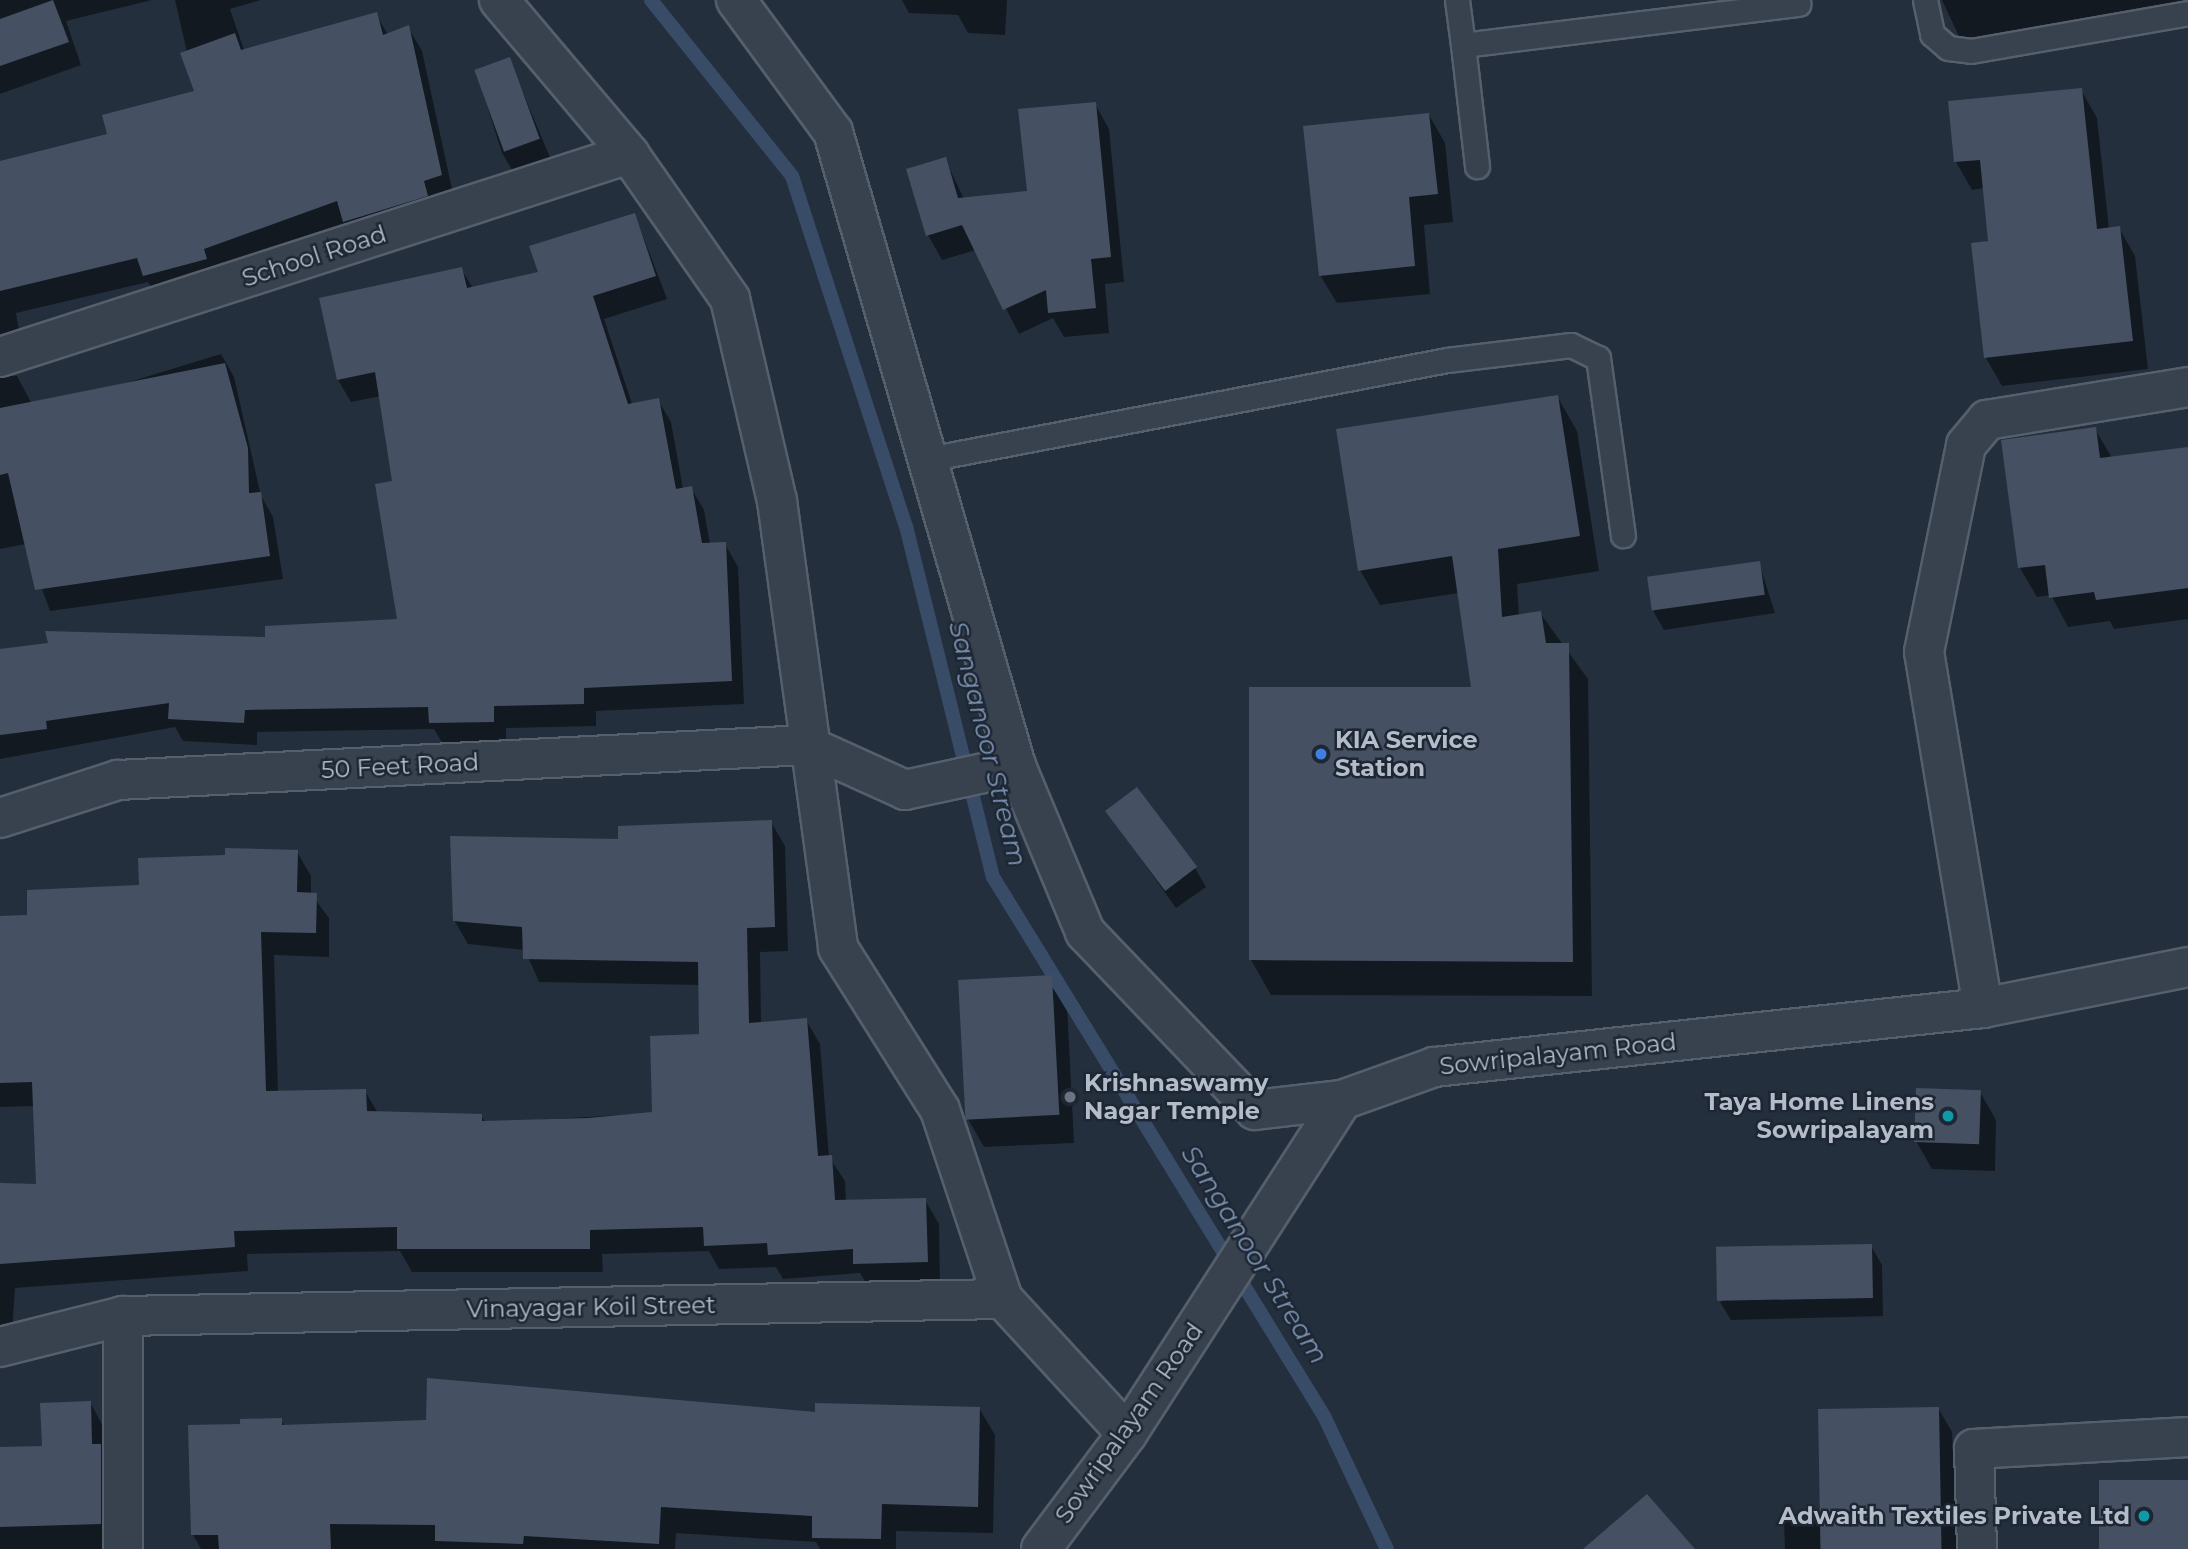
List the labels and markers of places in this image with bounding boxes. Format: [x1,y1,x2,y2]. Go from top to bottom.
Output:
place label: KIA Service Station [1335,726,1478,782]
marker: KIA Service Station [1313,746,1329,762]
place label: Krishnaswamy Nagar Temple [1084,1069,1268,1125]
place label: Taya Home Linens Sowripalayam [1705,1088,1934,1144]
marker: Krishnaswamy Nagar Temple [1062,1089,1078,1105]
marker: Taya Home Linens Sowripalayam [1940,1108,1956,1124]
place label: Adwaith Textiles Private Ltd [1779,1502,2130,1530]
marker: Adwaith Textiles Private Ltd [2136,1508,2152,1524]

